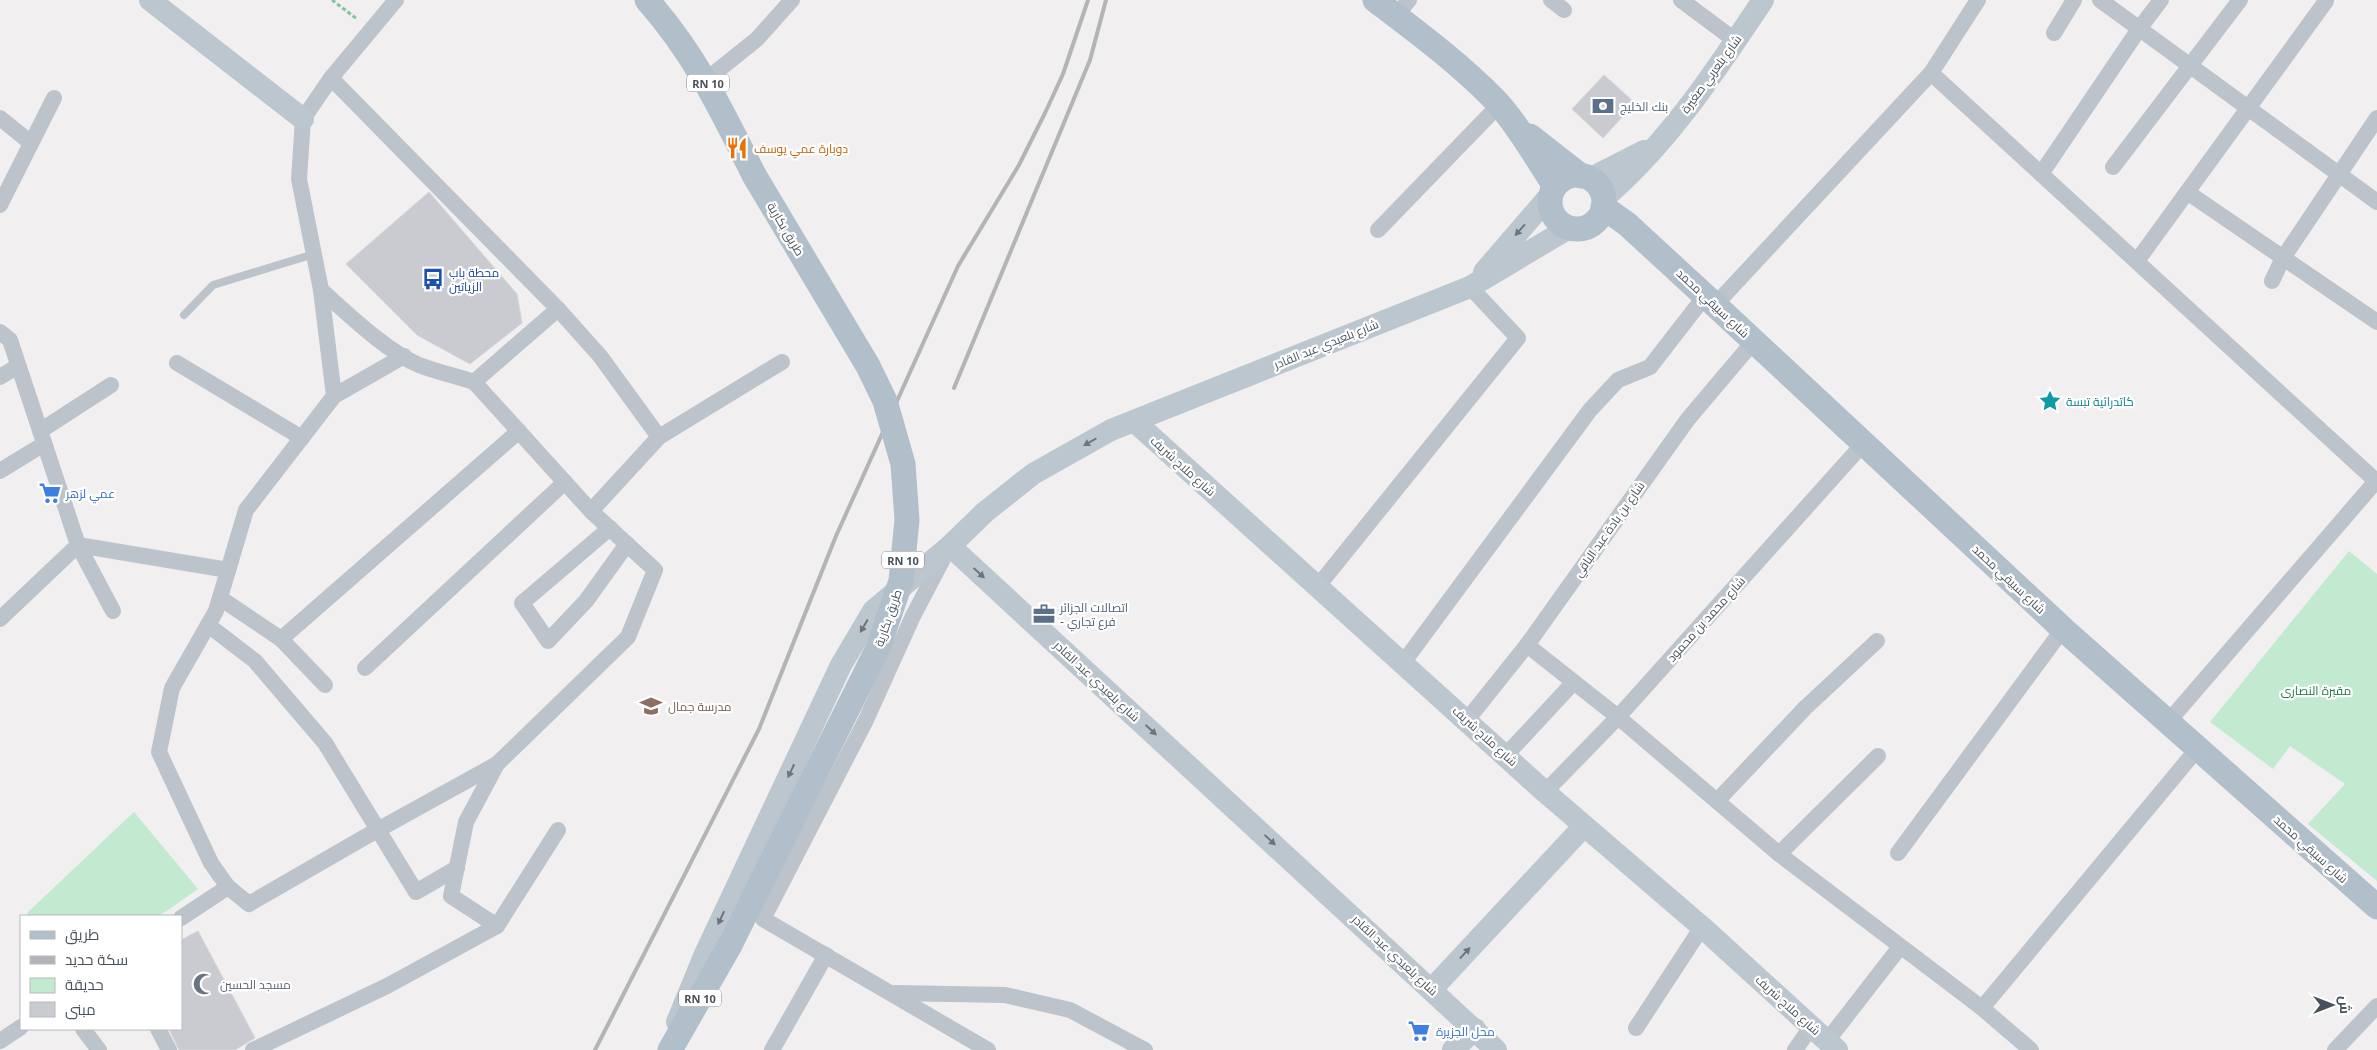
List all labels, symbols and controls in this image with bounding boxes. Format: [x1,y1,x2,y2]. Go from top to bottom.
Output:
street label: شارع بلعربي صغيرة [1677,31,1747,118]
road number: RN 10 [687,75,729,92]
bank icon: بنك الخليج [1590,93,1616,119]
place label: بنك الخليج [1620,98,1668,115]
restaurant icon: دوبارة عمي يوسف [724,135,750,161]
place label: دوبارة عمي يوسف [754,140,848,159]
street label: طريق بكارية [763,199,809,259]
one-way arrow [1514,223,1525,236]
place label: محطة باب الزياتين [449,264,499,295]
street label: شارع سبيقي محمد [1671,265,1753,343]
bus stop icon: محطة باب الزياتين [420,266,446,292]
street label: شارع بلعيدي عبد القادر [1270,315,1382,375]
place icon: كاتدرائية تبسة [2037,388,2063,414]
place label: كاتدرائية تبسة [2066,393,2134,410]
street label: شارع ملاح شريف [1147,432,1219,500]
one-way arrow [1083,438,1097,446]
street label: شارع بن بادة عبد الباقي [1570,478,1650,581]
supermarket icon: عمي لزهر [37,480,63,506]
place label: عمي لزهر [65,485,115,504]
street label: شارع سبيقي محمد [1967,541,2049,619]
road number: RN 10 [882,552,924,568]
one-way arrow [973,567,985,579]
street label: شارع محمد بن محمود [1663,573,1749,665]
street label: طريق بكارية [870,587,906,649]
place label: اتصالات الجزائر - فرع تجاري [1059,599,1128,632]
office icon: اتصالات الجزائر - فرع تجاري [1031,601,1057,627]
one-way arrow [859,620,868,633]
street label: شارع بلعيدي عبد القادر [1048,636,1144,727]
park label: مقبرة النصارى [2281,682,2351,699]
school or university icon: مدرسة جمال [638,693,664,719]
place label: مدرسة جمال [668,698,732,715]
street label: شارع ملاح شريف [1449,702,1521,770]
one-way arrow [1144,724,1156,736]
one-way arrow [787,764,795,778]
street label: شارع سبيقي محمد [2269,811,2352,888]
one-way arrow [1264,834,1276,846]
street label: شارع بلعيدي عبد القادر [1346,910,1442,1001]
one-way arrow [717,911,725,925]
legend [20,915,182,1030]
text: طريق [65,924,99,945]
one-way arrow [1460,947,1471,960]
text: سكة حديد [65,949,128,969]
mosque icon: مسجد الحسين [191,971,217,997]
street label: شارع ملاح شريف [1752,971,1824,1039]
text: حديقة [65,974,104,994]
place label: مسجد الحسين [220,976,291,993]
north arrow [2307,980,2357,1030]
road number: RN 10 [679,990,721,1006]
text: ش [2336,996,2355,1014]
text: مبنى [65,999,96,1020]
supermarket icon: محل الجزيرة [1406,1018,1432,1044]
place label: محل الجزيرة [1436,1023,1495,1040]

